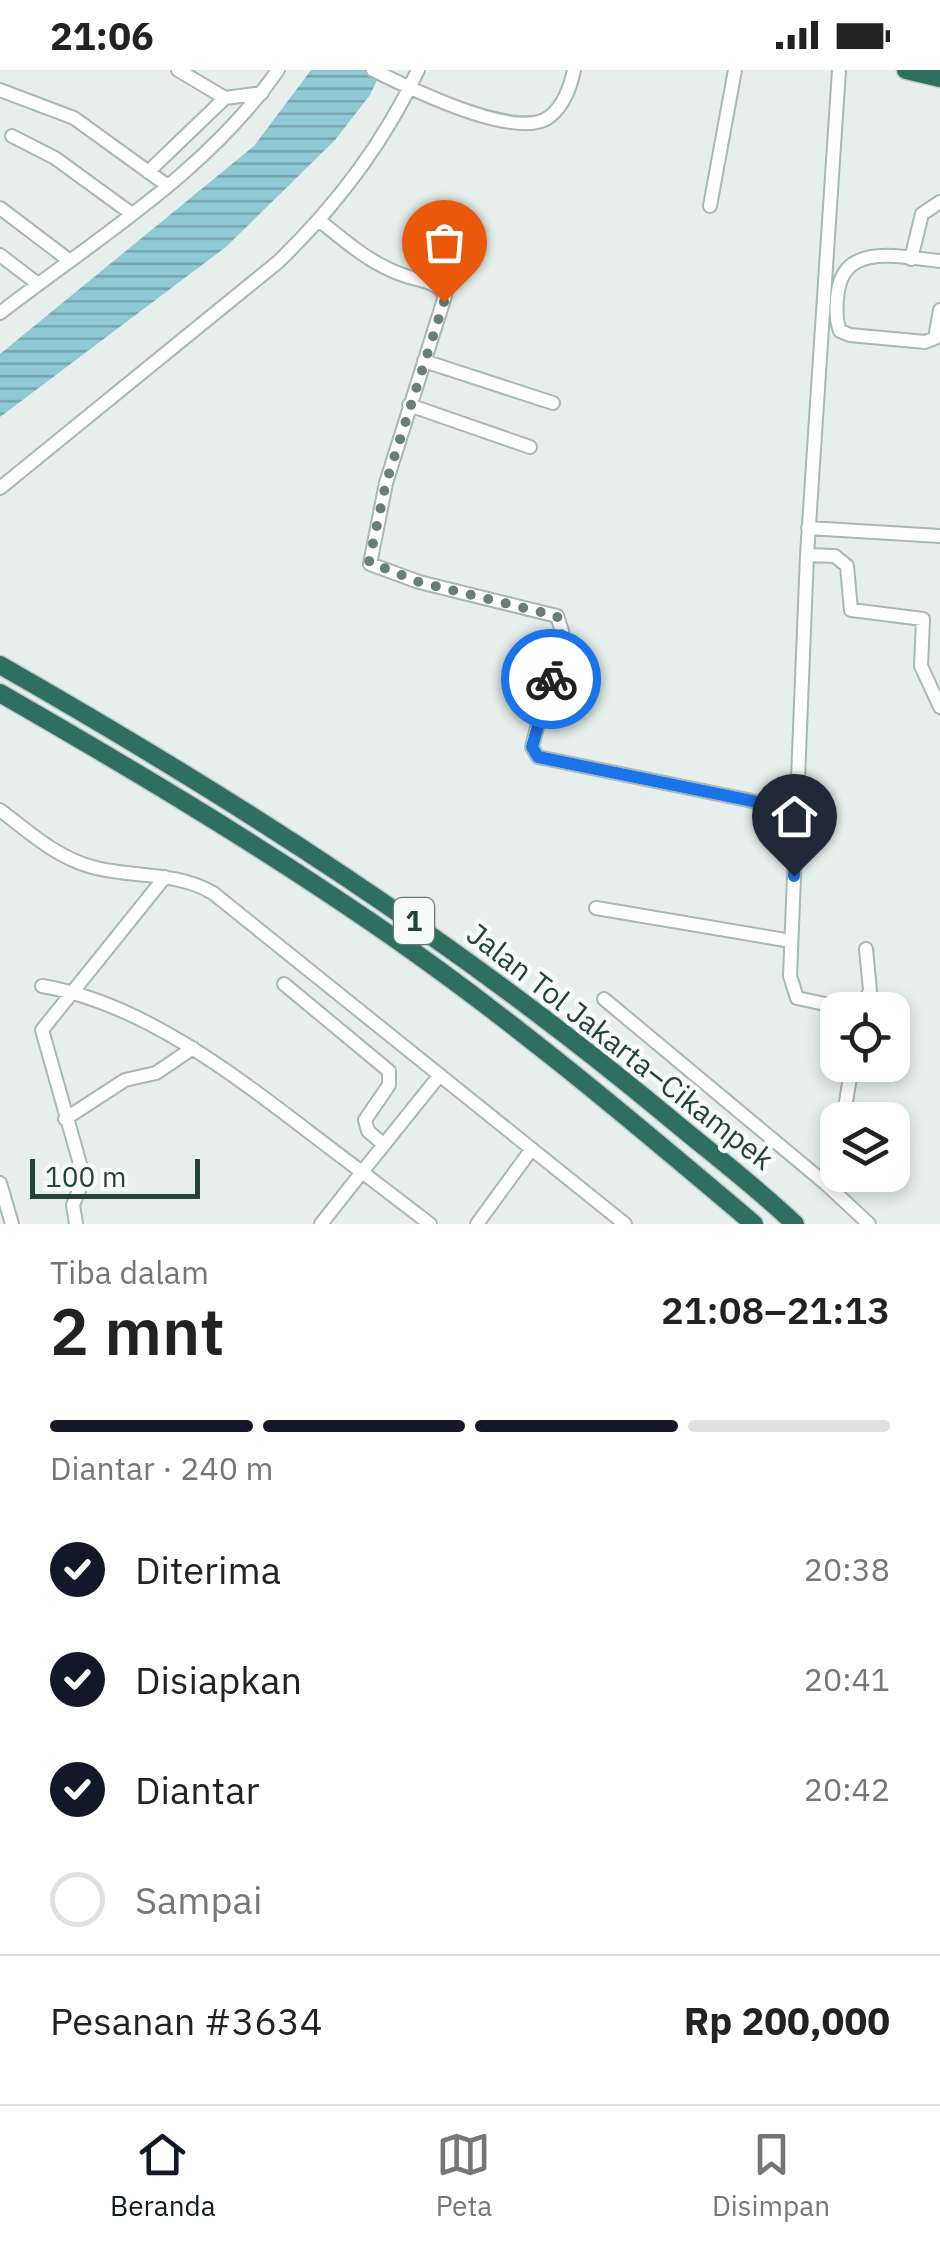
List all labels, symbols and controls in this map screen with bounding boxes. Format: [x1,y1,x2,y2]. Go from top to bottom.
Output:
text: 21:06 [50,11,154,60]
pin [402,200,487,303]
icon: bag [417,215,472,270]
courier [501,629,601,729]
icon: bike [524,652,579,707]
pin [752,774,837,877]
icon: home [767,789,822,844]
road number: 1 [394,898,434,944]
street label: Jalan Tol Jakarta–Cikampek [460,914,782,1178]
map controls [820,992,910,1192]
button: locate [820,992,910,1082]
button: layers [820,1102,910,1192]
scale bar [30,1154,200,1198]
text: 100 m [45,1158,126,1195]
text: Tiba dalam [50,1251,209,1293]
text: 21:08–21:13 [661,1285,890,1334]
text: 2 mnt [50,1288,225,1373]
text: Diantar · 240 m [50,1447,273,1489]
icon: check [50,1542,105,1597]
text: Diterima [135,1545,281,1594]
text: 20:38 [804,1548,890,1590]
icon: check [50,1652,105,1707]
text: Disiapkan [135,1655,302,1704]
text: 20:41 [804,1658,890,1700]
icon: check [50,1762,105,1817]
text: Diantar [135,1765,259,1814]
text: 20:42 [804,1768,890,1810]
text: Sampai [135,1875,262,1924]
text: Pesanan #3634 [50,1996,323,2045]
text: Rp 200,000 [684,1996,890,2045]
tab: Beranda [110,2127,216,2224]
tab: Peta [436,2127,492,2224]
tab: Disimpan [712,2127,830,2224]

